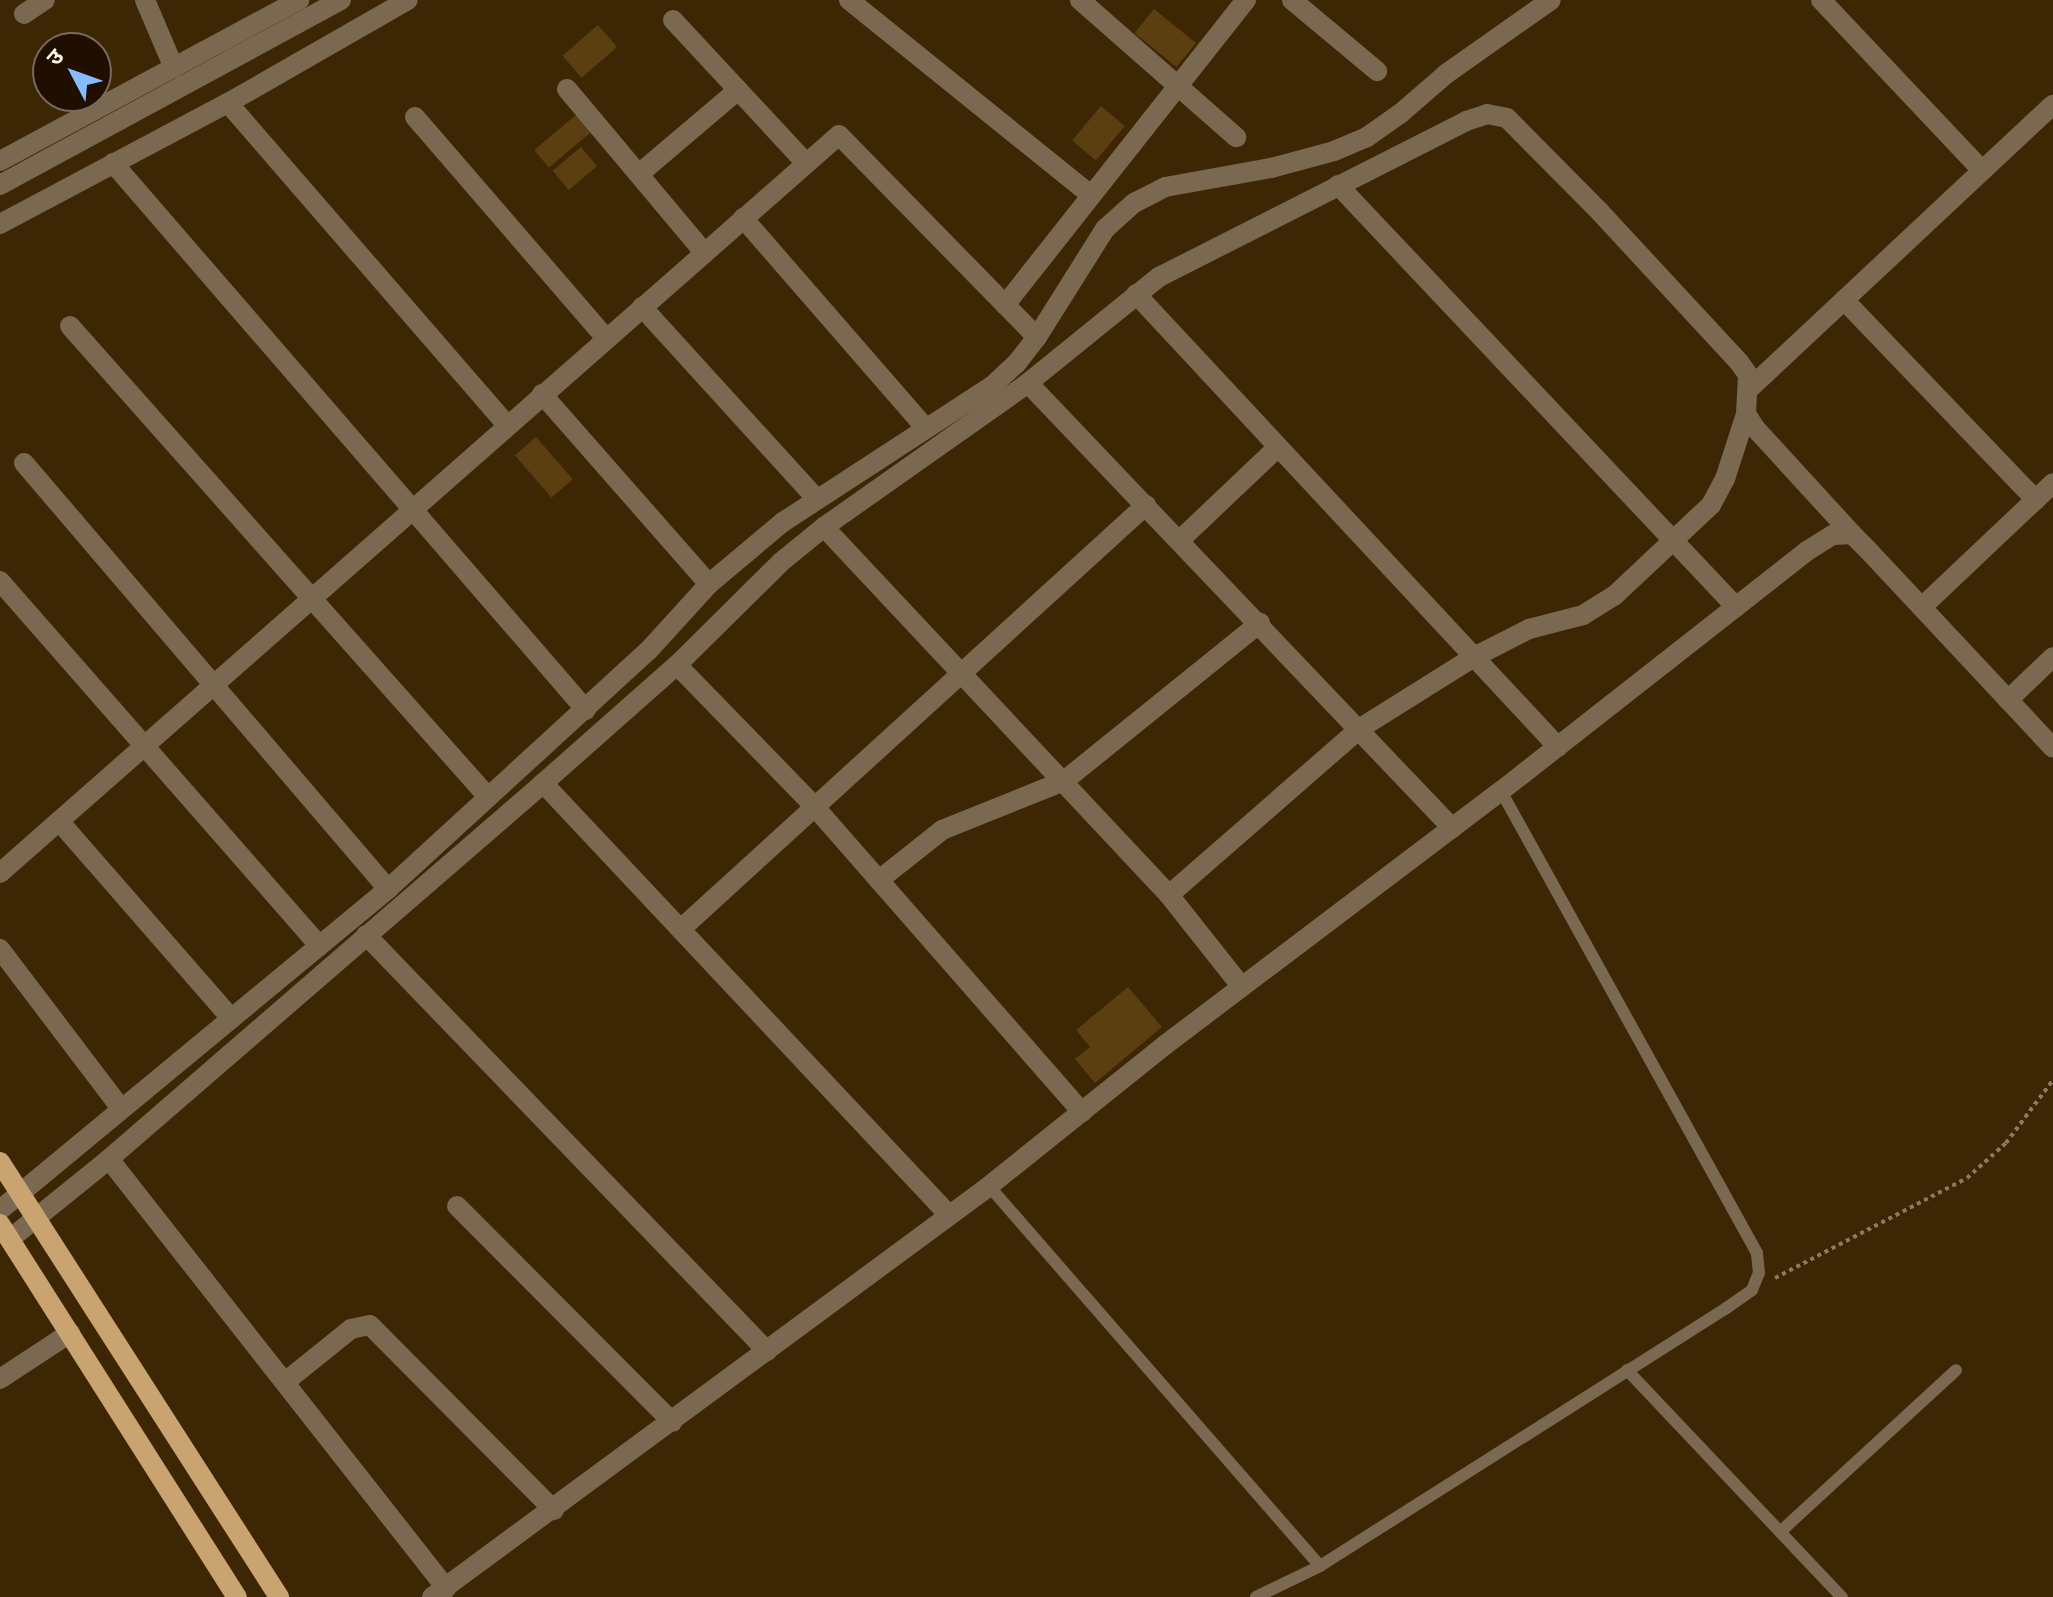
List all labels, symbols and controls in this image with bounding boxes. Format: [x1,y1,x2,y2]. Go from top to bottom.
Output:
north arrow [32,32,112,112]
text: उ [39,42,72,73]

